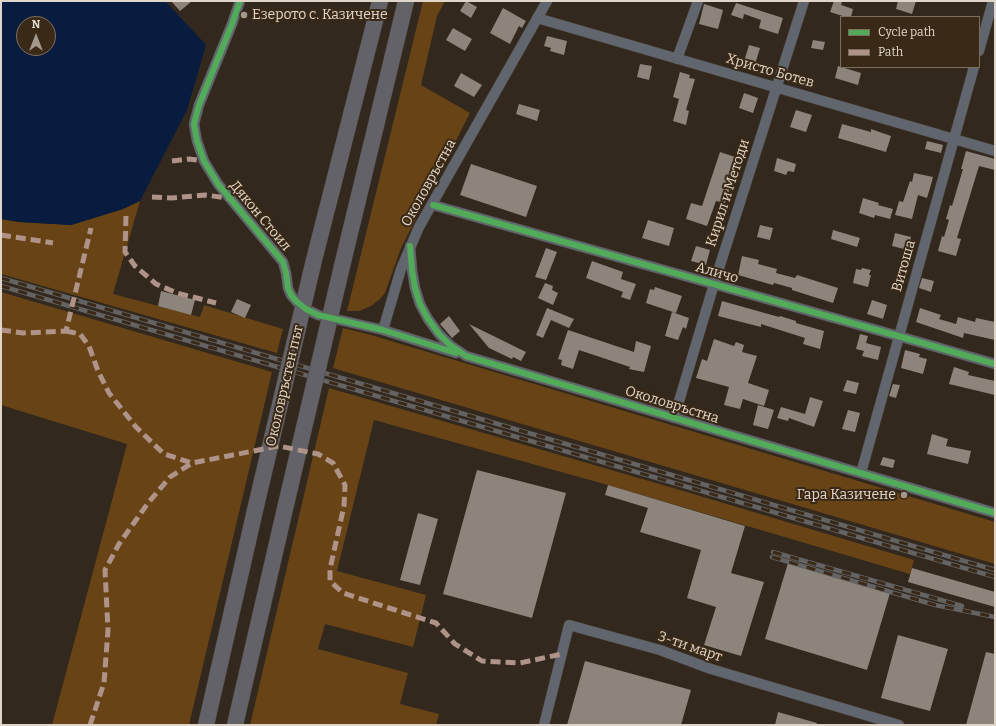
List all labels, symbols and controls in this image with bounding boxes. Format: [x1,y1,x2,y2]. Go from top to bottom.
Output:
place label: Езерото с. Казичене [252,7,388,23]
marker: Езерото с. Казичене [239,10,249,20]
north arrow [16,16,56,56]
legend [840,16,980,68]
text: N [32,18,40,31]
text: Cycle path [878,25,935,39]
text: Path [878,45,903,59]
street label: Христо Ботев [724,50,816,92]
street label: Околовръстна [398,136,460,230]
street label: Кирил и Методи [703,137,753,249]
street label: Дякон Стоил [226,178,294,254]
street label: Витоша [889,238,919,294]
street label: Аличо [694,259,740,287]
street label: Околовръстен път [263,324,307,448]
street label: Околовръстна [623,383,721,427]
place label: Гара Казичене [797,487,896,503]
marker: Гара Казичене [899,490,909,500]
street label: 3-ти март [656,628,724,666]

